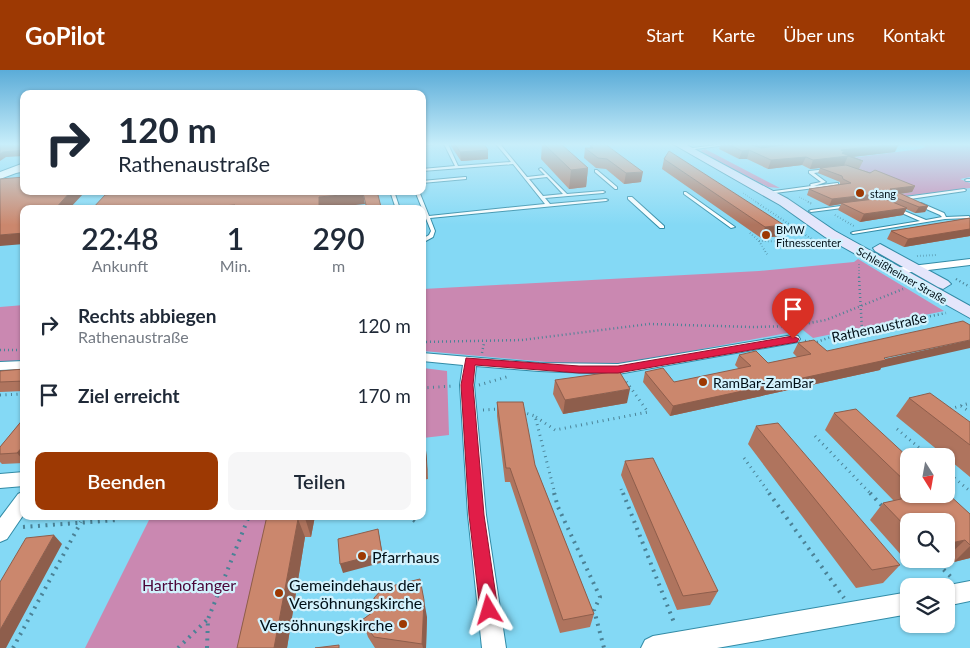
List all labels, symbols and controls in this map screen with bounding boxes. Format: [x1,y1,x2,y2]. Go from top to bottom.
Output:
text: GoPilot [25,21,105,50]
text: Start [646,24,684,46]
text: Karte [712,24,755,46]
text: Über uns [783,24,855,46]
text: Kontakt [883,24,945,46]
text: 120 m [118,108,217,150]
icon: right [35,110,100,175]
text: Rathenaustraße [118,150,270,177]
marker: stang [854,187,866,199]
place label: stang [870,187,896,200]
text: 22:48 [81,220,159,256]
text: 1 [227,220,244,256]
text: 290 [312,220,365,256]
place label: BMW Fitnesscenter [776,223,841,249]
marker: BMW Fitnesscenter [760,229,772,241]
street label: Schleißheimer Straße [855,244,950,306]
text: Ankunft [92,256,148,275]
text: Min. [220,256,251,275]
text: m [332,256,345,275]
pin [772,288,814,339]
icon: arrive [779,295,807,323]
text: Rechts abbiegen [78,304,216,327]
street label: Rathenaustraße [830,309,928,345]
icon: right [35,311,63,339]
text: 120 m [357,314,411,337]
text: Rathenaustraße [78,327,189,346]
place label: RamBar-ZamBar [713,374,814,391]
marker: RamBar-ZamBar [697,376,709,388]
icon: arrive [35,381,63,409]
text: Ziel erreicht [78,384,180,407]
text: 170 m [357,384,411,407]
north arrow [900,448,955,502]
map controls [900,448,955,633]
button: Beenden [35,452,218,510]
button: Teilen [228,452,411,510]
button: search [900,513,955,568]
place label: Pfarrhaus [372,547,440,566]
marker: Pfarrhaus [356,550,368,562]
park label: Harthofanger [142,575,236,594]
place label: Gemeindehaus der Versöhnungskirche [289,575,422,612]
button: layers [900,578,955,633]
position arrow [462,583,514,635]
marker: Gemeindehaus der Versöhnungskirche [273,587,285,599]
place label: Versöhnungskirche [260,615,393,634]
marker: Versöhnungskirche [397,618,409,630]

